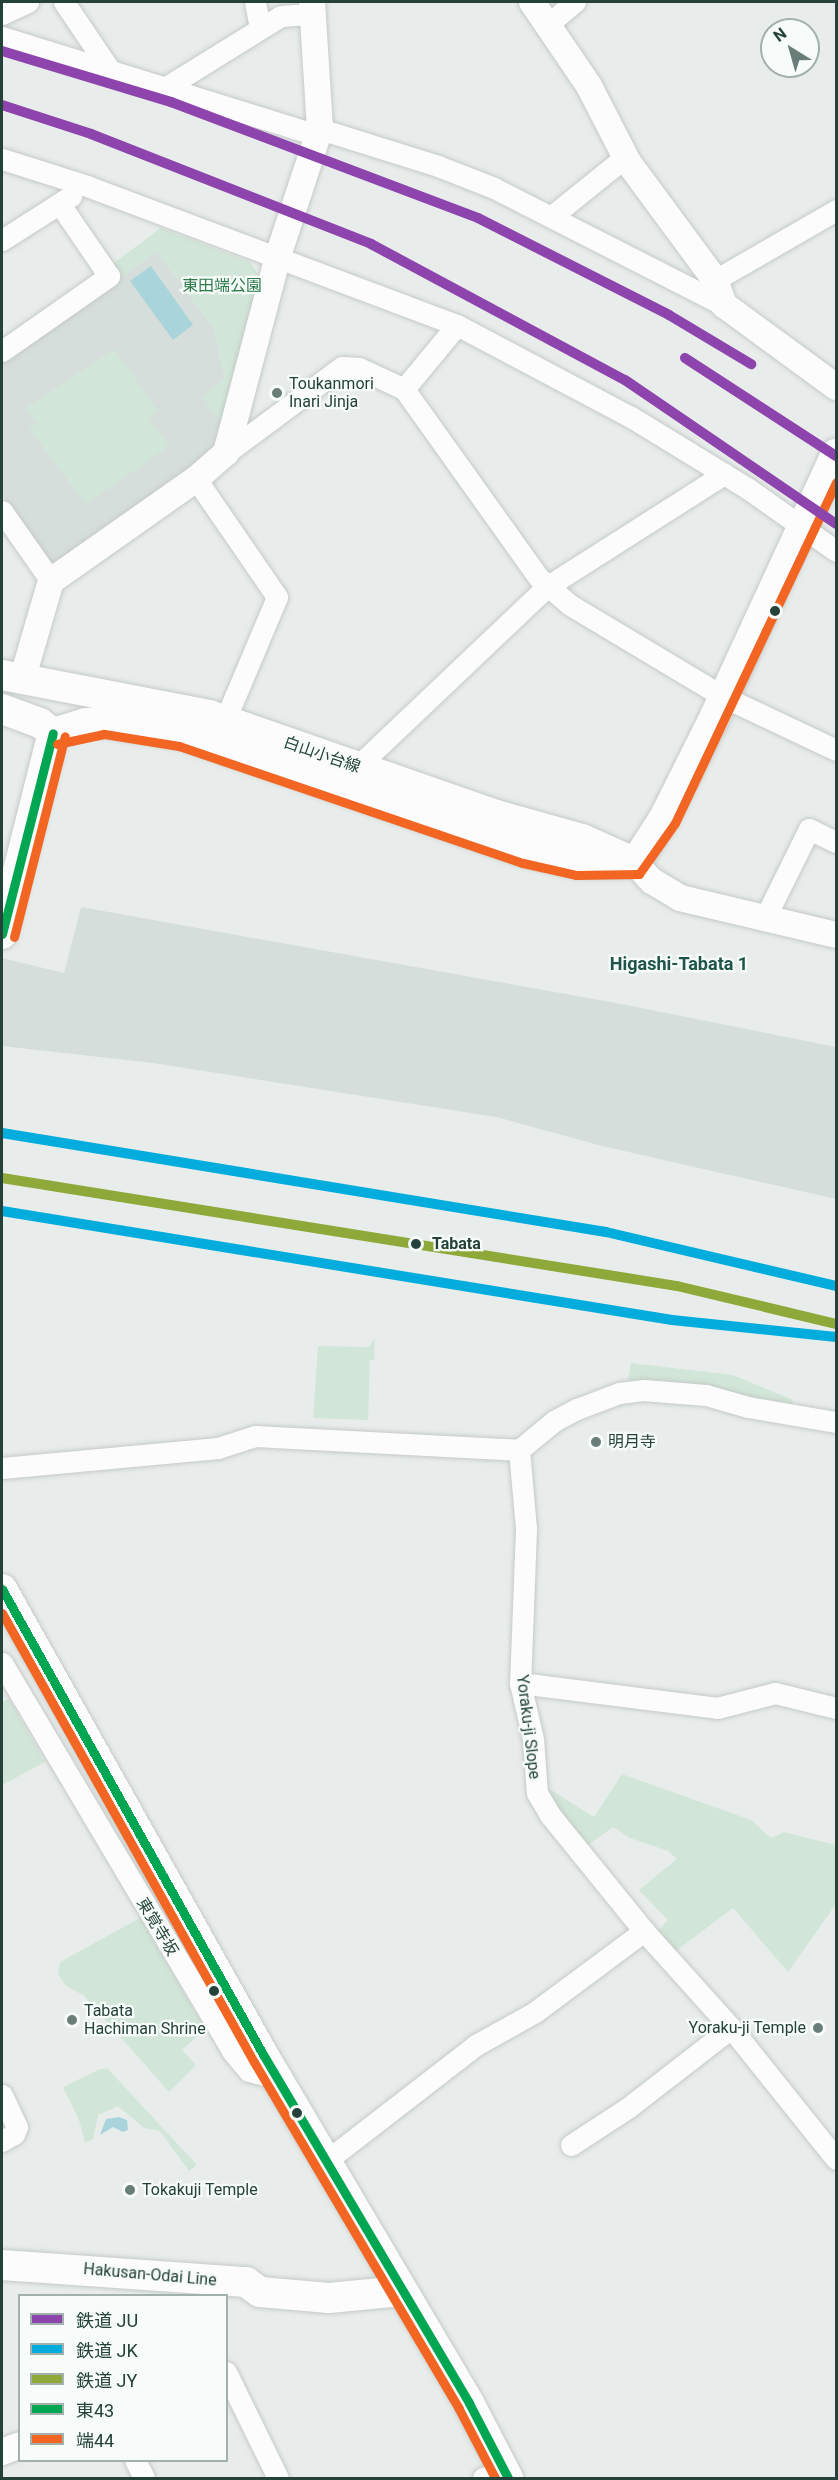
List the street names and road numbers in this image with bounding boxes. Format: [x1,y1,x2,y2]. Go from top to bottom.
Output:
street label: 白山小台線 [281,733,363,777]
street label: Yoraku-ji Slope [512,1674,544,1780]
street label: 東覚寺坂 [132,1895,182,1959]
street label: Hakusan-Odai Line [83,2260,217,2290]

